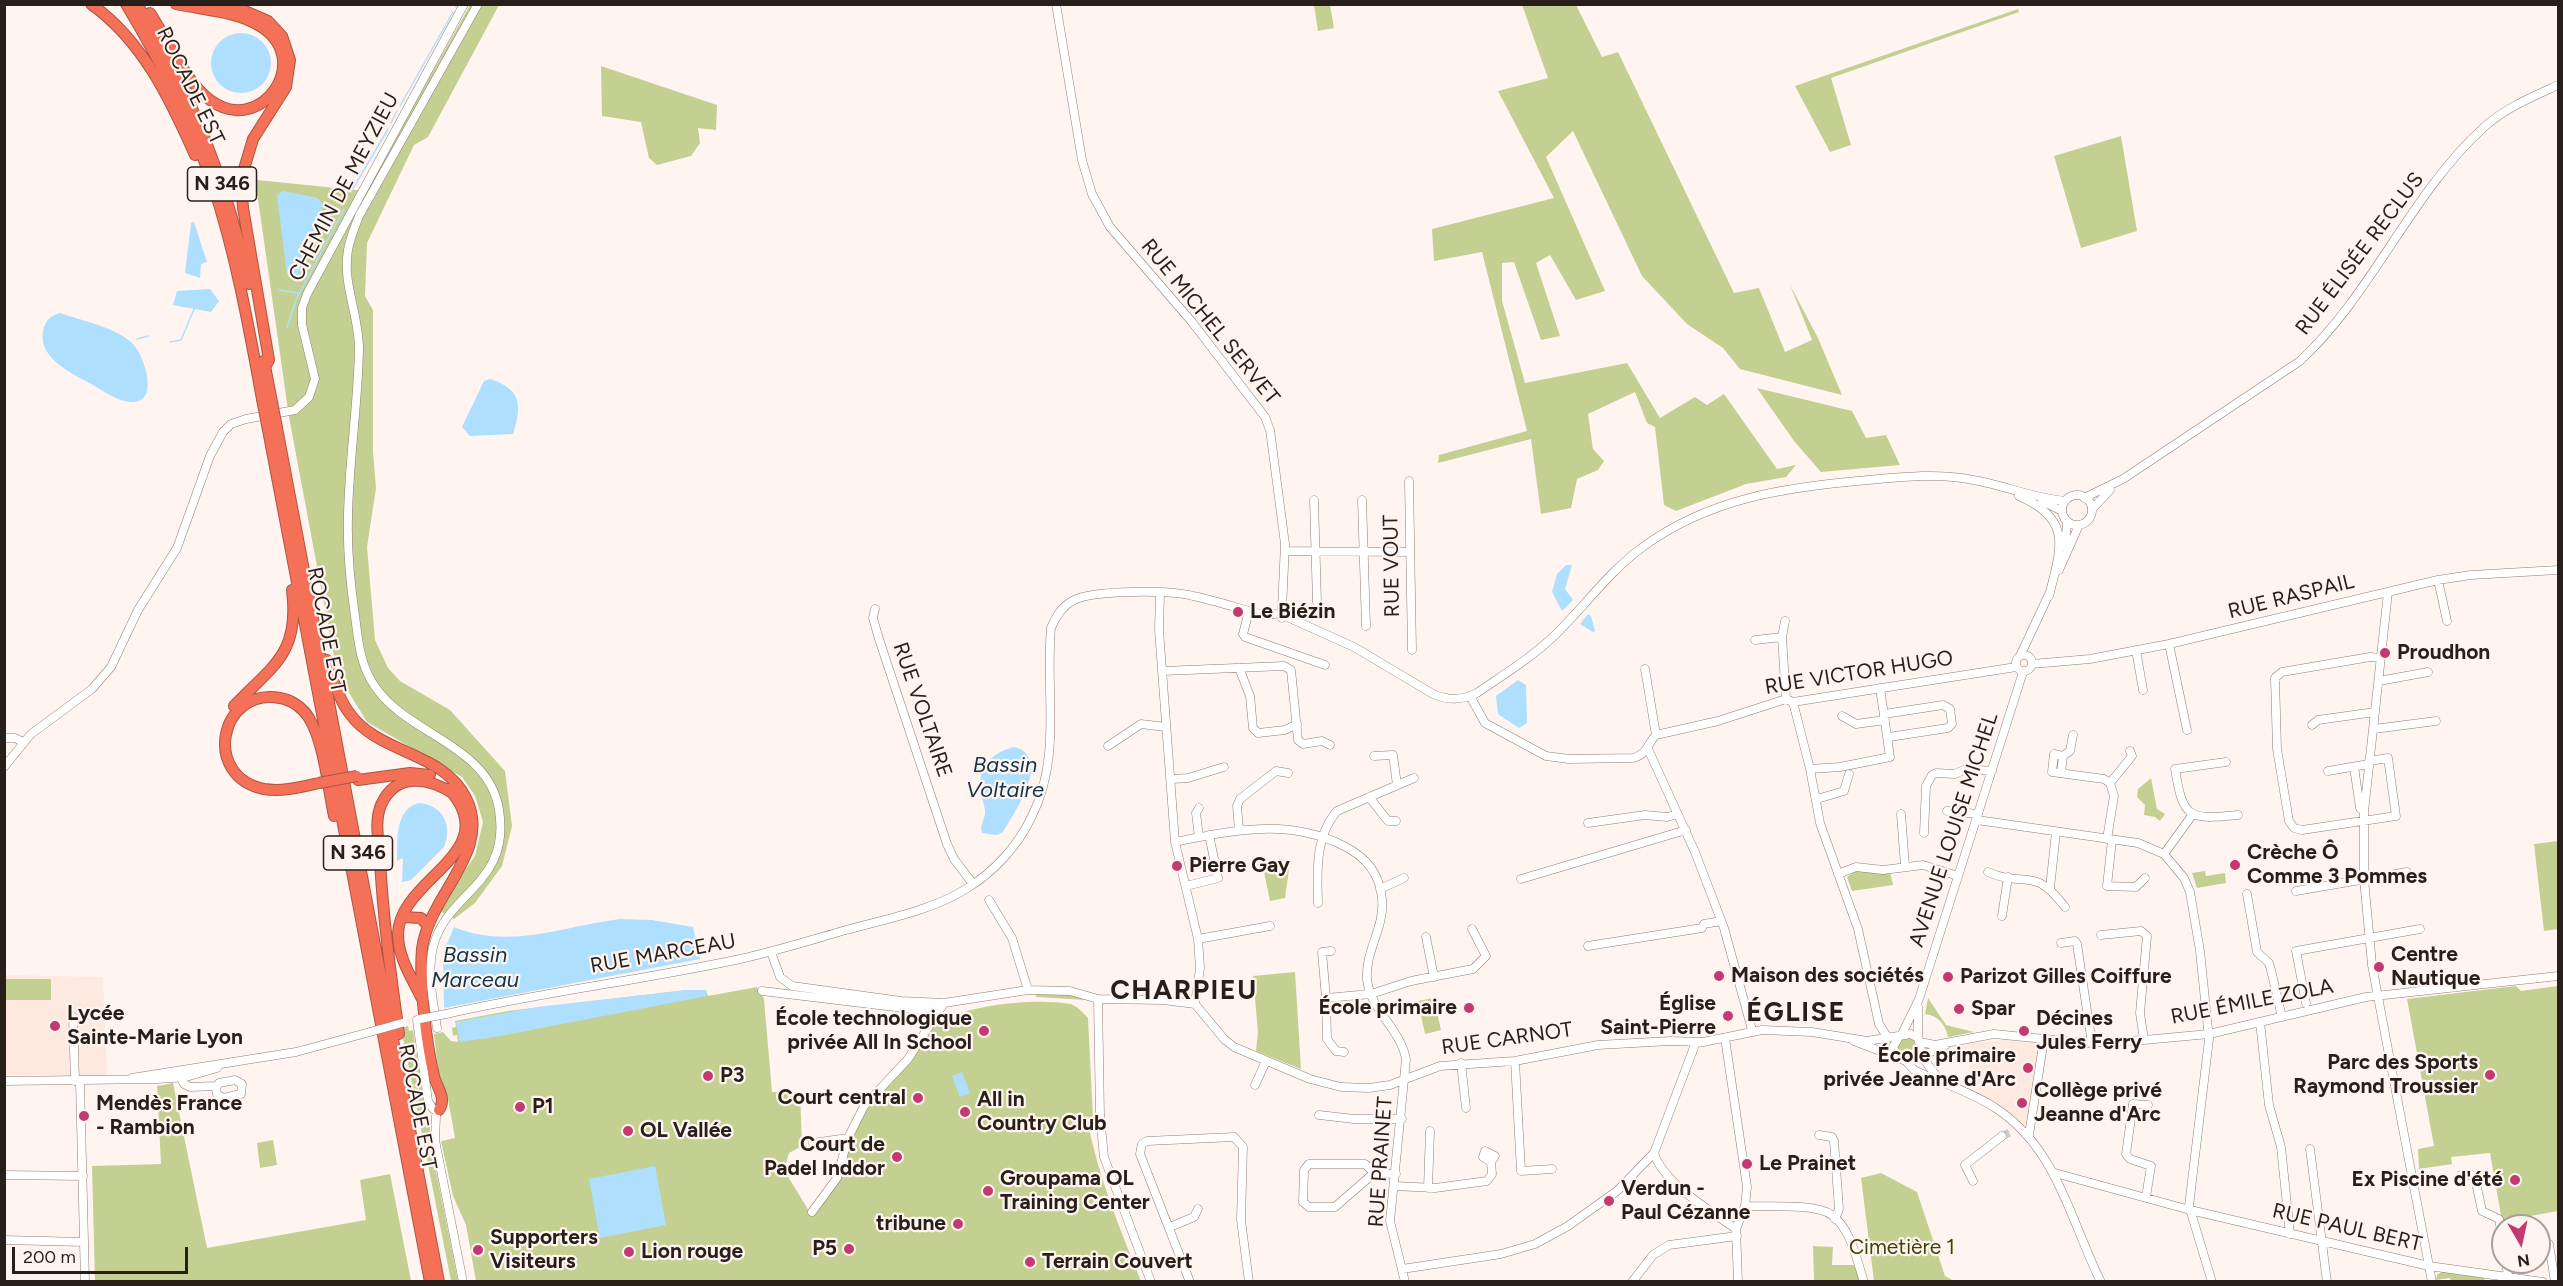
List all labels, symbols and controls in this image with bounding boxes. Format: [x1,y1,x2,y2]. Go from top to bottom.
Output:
street label: ROCADE EST [151,23,229,149]
street label: CHEMIN DE MEYZIEU [284,89,404,285]
road number: N 346 [188,167,256,201]
street label: RUE ÉLISÉE RECLUS [2291,168,2429,340]
street label: RUE MICHEL SERVET [1136,234,1284,410]
street label: RUE VOUT [1379,514,1405,618]
street label: ROCADE EST [301,565,351,695]
street label: RUE RASPAIL [2225,569,2357,625]
place label: Le Biézin [1250,599,1335,625]
marker: Le Biézin [1231,605,1245,619]
street label: RUE VOLTAIRE [887,639,957,781]
place label: Proudhon [2397,640,2490,666]
street label: RUE VICTOR HUGO [1763,646,1955,700]
marker: Proudhon [2378,646,2392,660]
street label: AVENUE LOUISE MICHEL [1904,710,2004,950]
water label: Bassin Voltaire [966,753,1044,804]
road number: N 346 [324,836,392,870]
place label: Crèche Ô Comme 3 Pommes [2247,840,2427,890]
place label: Pierre Gay [1189,853,1290,879]
marker: Crèche Ô Comme 3 Pommes [2228,858,2242,872]
marker: Pierre Gay [1170,859,1184,873]
street label: RUE MARCEAU [588,929,738,979]
place label: Centre Nautique [2391,942,2480,992]
water label: Bassin Marceau [431,943,519,994]
marker: Centre Nautique [2372,960,2386,974]
place label: Maison des sociétés [1731,963,1924,989]
place label: Parizot Gilles Coiffure [1960,964,2172,990]
marker: Maison des sociétés [1712,969,1726,983]
marker: Parizot Gilles Coiffure [1941,970,1955,984]
street label: RUE ÉMILE ZOLA [2169,974,2335,1030]
district label: CHARPIEU [1110,975,1258,1007]
place label: Église Saint-Pierre [1600,991,1716,1041]
place label: École primaire [1318,995,1457,1021]
place label: Spar [1971,996,2016,1022]
district label: ÉGLISE [1746,997,1846,1029]
place label: Lycée Sainte-Marie Lyon [67,1001,243,1051]
marker: École primaire [1462,1001,1476,1015]
marker: Spar [1952,1002,1966,1016]
place label: École technologique privée All In School [775,1006,972,1056]
place label: Décines Jules Ferry [2036,1006,2142,1056]
marker: Église Saint-Pierre [1721,1009,1735,1023]
street label: RUE CARNOT [1440,1017,1574,1061]
marker: Lycée Sainte-Marie Lyon [48,1019,62,1033]
marker: École technologique privée All In School [977,1024,991,1038]
marker: Décines Jules Ferry [2017,1024,2031,1038]
street label: ROCADE EST [392,1042,442,1172]
place label: École primaire privée Jeanne d'Arc [1823,1043,2016,1093]
place label: Parc des Sports Raymond Troussier [2293,1050,2478,1100]
marker: École primaire privée Jeanne d'Arc [2021,1061,2035,1075]
place label: P3 [720,1063,744,1089]
marker: Parc des Sports Raymond Troussier [2483,1068,2497,1082]
marker: P3 [701,1069,715,1083]
place label: Collège privé Jeanne d'Arc [2034,1078,2162,1128]
place label: Court central [777,1085,906,1111]
place label: All in Country Club [977,1087,1107,1137]
place label: Mendès France - Rambion [96,1091,242,1141]
marker: Court central [911,1091,925,1105]
place label: P1 [532,1094,554,1120]
street label: RUE PRAINET [1364,1096,1398,1228]
marker: Collège privé Jeanne d'Arc [2015,1096,2029,1110]
marker: P1 [513,1100,527,1114]
marker: All in Country Club [958,1105,972,1119]
marker: Mendès France - Rambion [77,1109,91,1123]
place label: OL Vallée [640,1118,732,1144]
marker: OL Vallée [621,1124,635,1138]
place label: Court de Padel Inddor [764,1132,885,1182]
marker: Court de Padel Inddor [890,1150,904,1164]
place label: Le Prainet [1759,1151,1856,1177]
marker: Le Prainet [1740,1157,1754,1171]
place label: Groupama OL Training Center [1000,1166,1150,1216]
place label: Ex Piscine d'été [2352,1167,2503,1193]
marker: Ex Piscine d'été [2508,1173,2522,1187]
place label: Verdun - Paul Cézanne [1621,1176,1750,1226]
marker: Groupama OL Training Center [981,1184,995,1198]
marker: Verdun - Paul Cézanne [1602,1194,1616,1208]
street label: RUE PAUL BERT [2270,1199,2424,1257]
place label: tribune [876,1211,946,1237]
north arrow [2491,1214,2551,1274]
marker: tribune [951,1217,965,1231]
place label: Supporters Visiteurs [490,1225,598,1275]
scale bar [15,1235,190,1273]
park label: Cimetière 1 [1849,1235,1955,1261]
place label: P5 [812,1236,837,1262]
place label: Lion rouge [641,1239,743,1265]
marker: P5 [842,1242,856,1256]
marker: Supporters Visiteurs [471,1243,485,1257]
marker: Lion rouge [622,1245,636,1259]
text: 200 m [23,1246,76,1268]
place label: Terrain Couvert [1042,1249,1193,1275]
text: N [2516,1250,2531,1271]
marker: Terrain Couvert [1023,1255,1037,1269]

